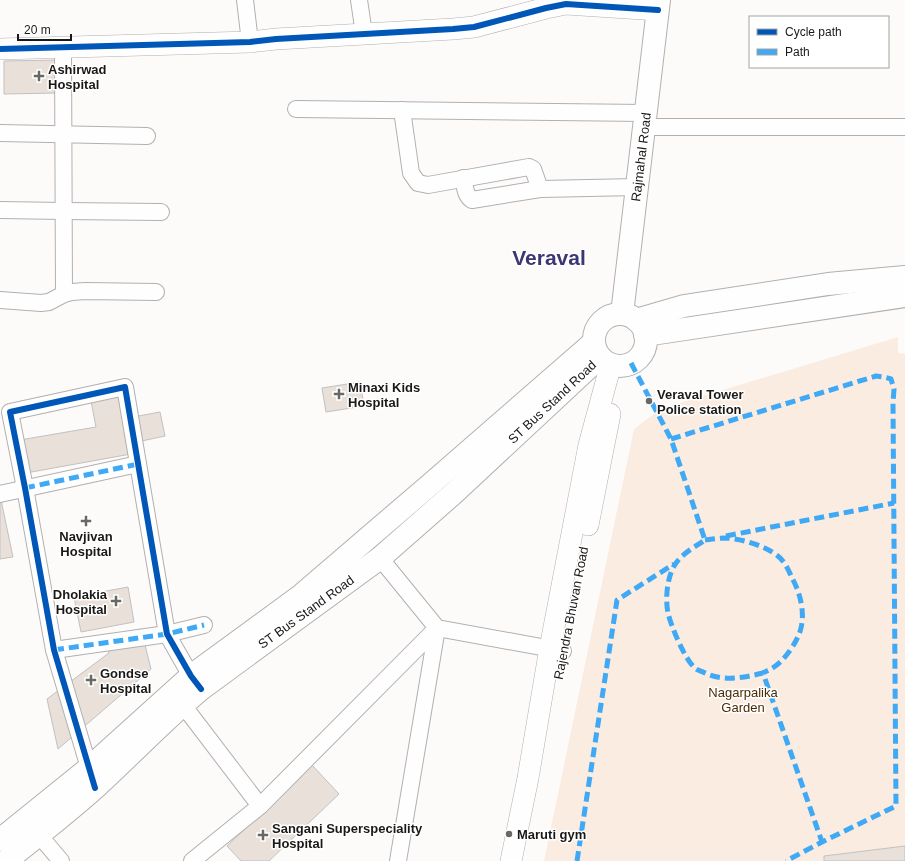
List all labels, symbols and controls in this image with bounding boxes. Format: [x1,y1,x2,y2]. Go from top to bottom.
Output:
scale bar [18,16,71,42]
legend [749,16,889,68]
text: 20 m [24,23,51,37]
text: Cycle path [785,25,842,39]
text: Path [785,45,810,59]
place label: Ashirwad Hospital [48,62,107,92]
marker: Ashirwad Hospital [33,70,45,82]
street label: Rajmahal Road [628,112,654,202]
district label: Veraval [512,246,586,269]
street label: ST Bus Stand Road [505,357,599,447]
place label: Minaxi Kids Hospital [348,380,420,410]
place label: Veraval Tower Police station [657,387,743,417]
marker: Minaxi Kids Hospital [333,388,345,400]
marker: Veraval Tower Police station [644,396,654,406]
marker: Navjivan Hospital [80,515,92,527]
place label: Navjivan Hospital [59,529,113,559]
street label: Rajendra Bhuvan Road [551,545,591,681]
street label: ST Bus Stand Road [255,572,357,652]
place label: Dholakia Hospital [53,587,108,617]
marker: Dholakia Hospital [110,595,122,607]
place label: Gondse Hospital [100,666,151,696]
marker: Gondse Hospital [85,674,97,686]
park label: Nagarpalika Garden [708,685,778,715]
place label: Sangani Superspeciality Hospital [272,821,423,851]
place label: Maruti gym [517,827,586,842]
marker: Sangani Superspeciality Hospital [257,829,269,841]
marker: Maruti gym [504,829,514,839]

